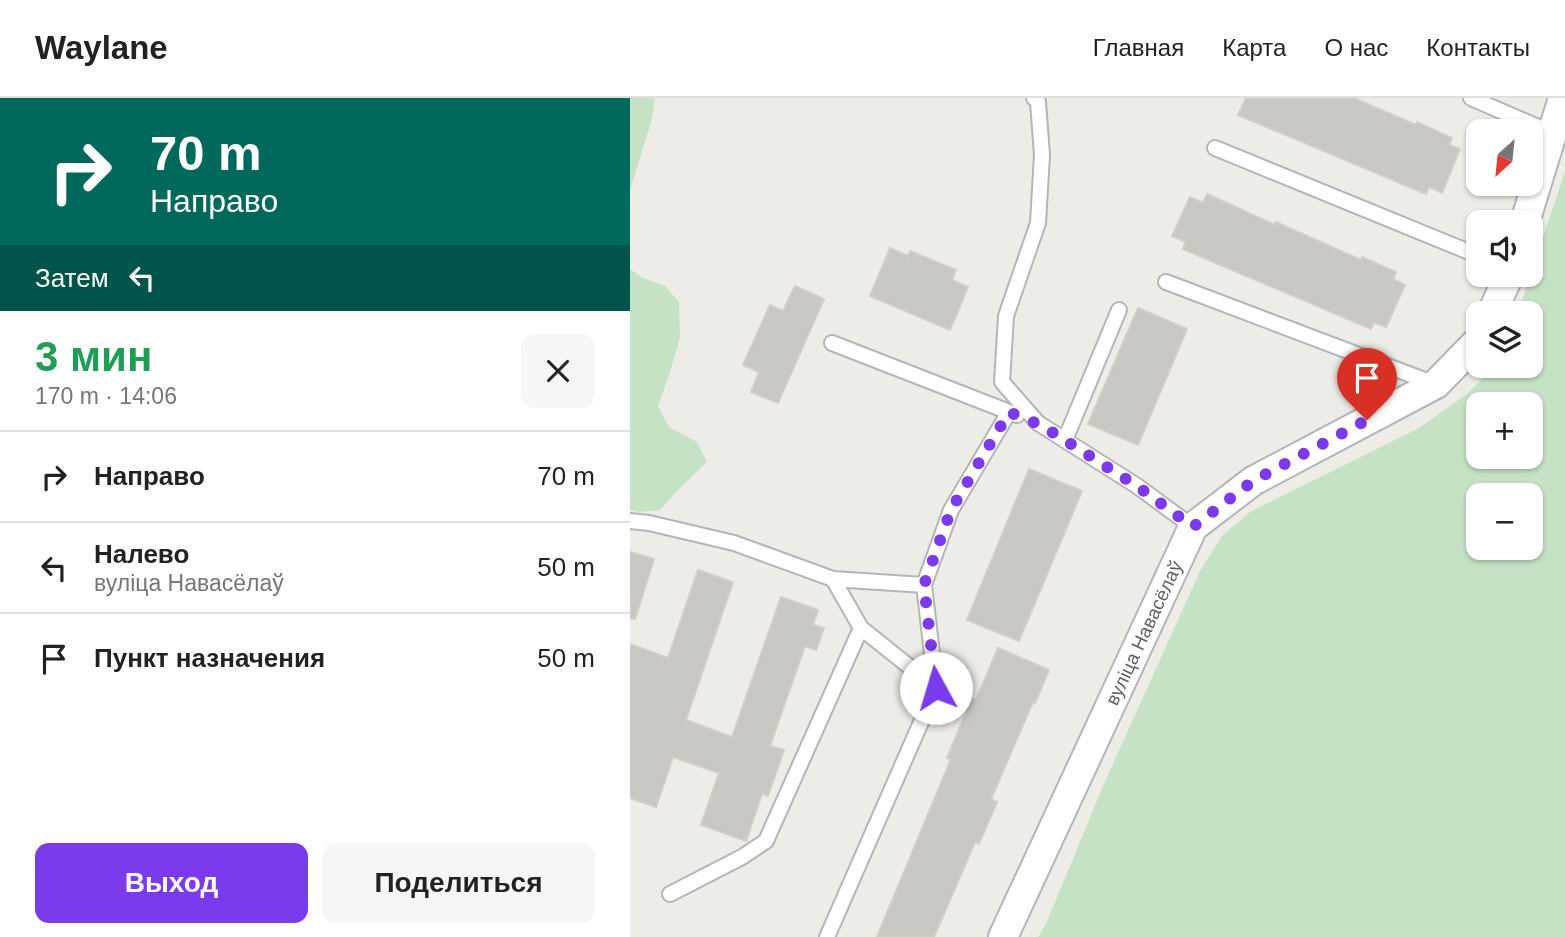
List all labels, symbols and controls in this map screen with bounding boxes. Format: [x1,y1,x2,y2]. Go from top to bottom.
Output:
text: Waylane [35,29,168,66]
text: Главная [1093,34,1184,61]
text: Карта [1222,34,1286,61]
text: О нас [1324,34,1388,61]
text: Контакты [1426,34,1530,61]
north arrow [1466,119,1544,196]
map controls [1466,119,1543,560]
icon: right [35,126,126,217]
text: 70 m [150,126,262,180]
text: Направо [150,183,278,219]
button: sound [1466,210,1543,287]
icon: left [123,259,161,297]
text: Затем [35,263,109,293]
button: layers [1466,301,1543,378]
text: 3 мин [35,333,152,380]
button: close [521,334,595,408]
pin [1337,348,1397,420]
icon: arrive [1348,359,1386,397]
text: 170 m · 14:06 [35,383,177,409]
button: + [1466,392,1543,469]
icon: right [35,458,73,496]
text: Направо [94,461,205,491]
text: 70 m [537,461,595,491]
button: − [1466,483,1543,560]
text: Налево [94,539,189,569]
icon: left [35,549,73,587]
text: 50 m [537,552,595,582]
street label: вуліца Навасёлаў [1101,557,1187,708]
text: вуліца Навасёлаў [94,570,284,596]
icon: arrive [35,640,73,678]
text: Пункт назначения [94,643,325,673]
text: 50 m [537,643,595,673]
position arrow [899,651,973,725]
button: Выход [35,843,308,923]
button: Поделиться [322,843,595,923]

